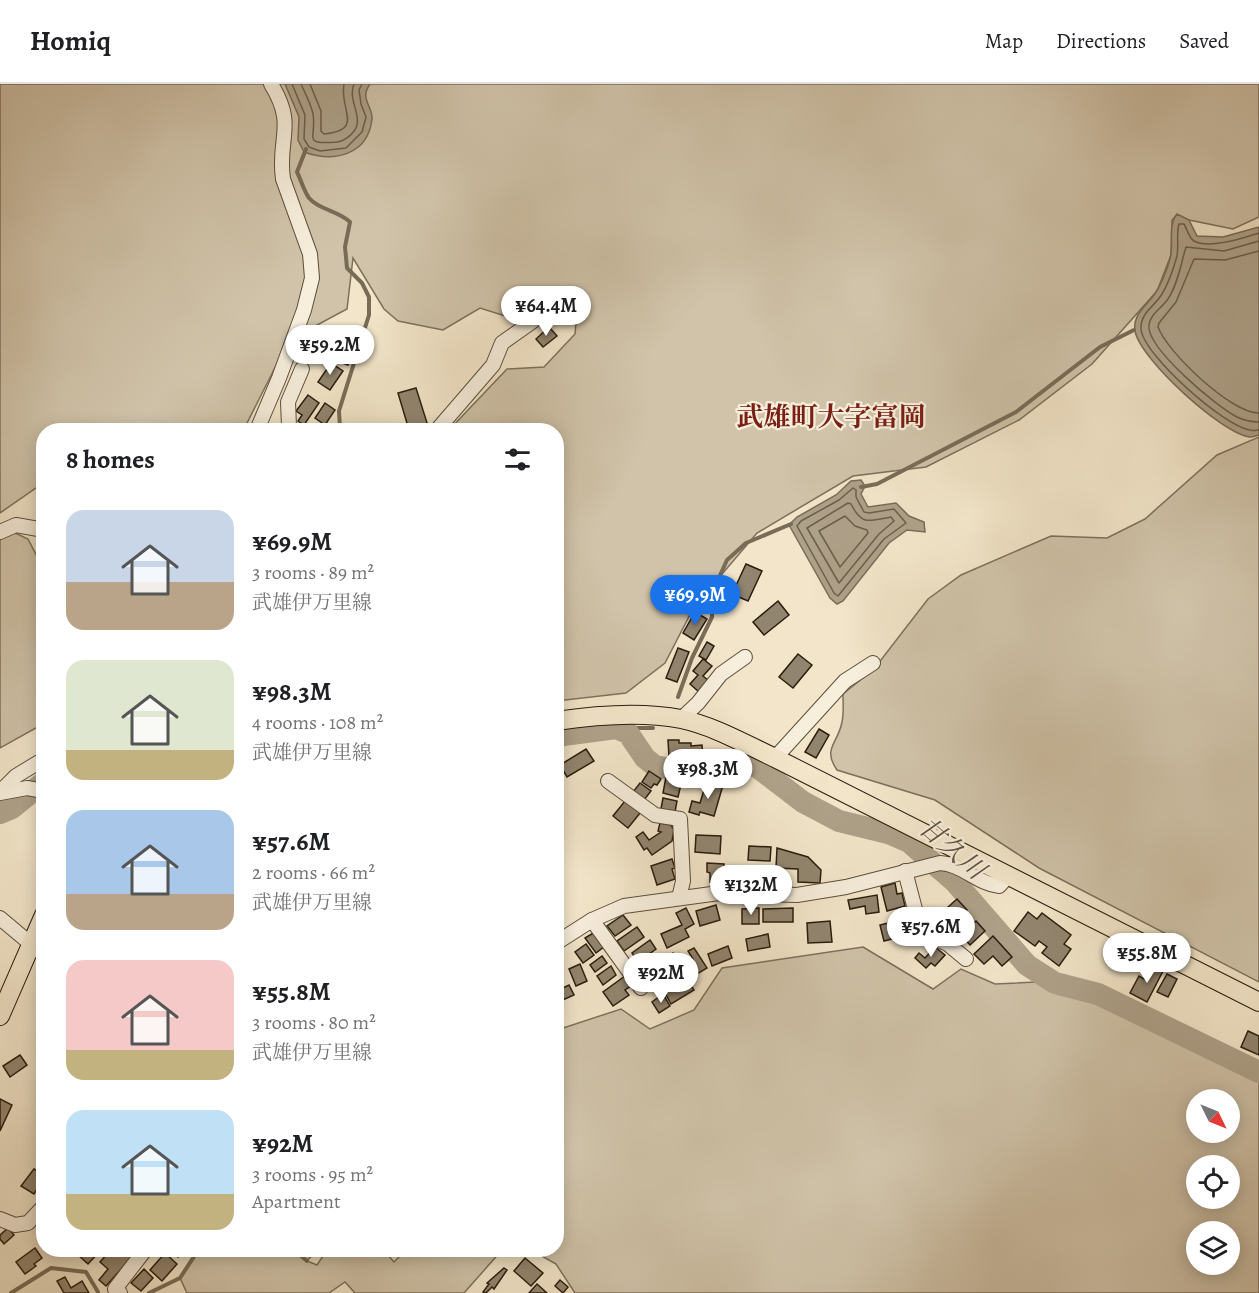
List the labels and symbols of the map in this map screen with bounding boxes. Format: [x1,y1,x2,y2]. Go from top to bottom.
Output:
pin: ¥64.4M [497,286,595,337]
pin: ¥59.2M [281,325,379,376]
district label: 武雄町大字富岡 [737,399,926,435]
pin: ¥69.9M [646,575,744,626]
pin: ¥98.3M [659,749,757,800]
water label: 甘久川 [911,810,995,889]
pin: ¥132M [709,865,793,916]
pin: ¥57.6M [882,907,980,958]
pin: ¥55.8M [1098,933,1196,984]
pin: ¥92M [625,953,697,1004]
north arrow [1186,1089,1240,1143]

